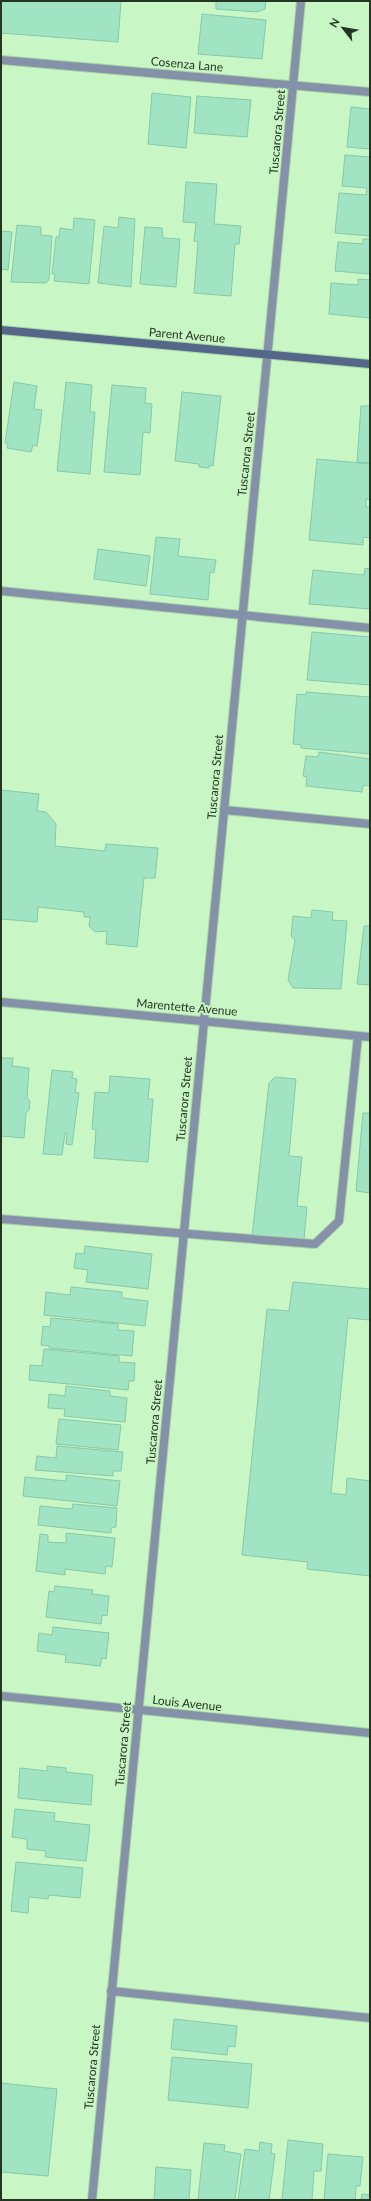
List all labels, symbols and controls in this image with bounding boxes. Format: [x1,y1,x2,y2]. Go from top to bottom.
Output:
north arrow [323,8,363,48]
text: N [326,16,342,30]
street label: Cosenza Lane [150,53,224,75]
street label: Tuscarora Street [266,88,288,175]
street label: Parent Avenue [148,324,226,346]
street label: Tuscarora Street [234,410,258,497]
street label: Tuscarora Street [204,733,226,820]
street label: Marentette Avenue [136,995,238,1019]
street label: Tuscarora Street [173,1055,195,1142]
street label: Tuscarora Street [143,1378,165,1465]
street label: Louis Avenue [152,1692,222,1714]
street label: Tuscarora Street [112,1700,134,1787]
street label: Tuscarora Street [81,2023,103,2110]

